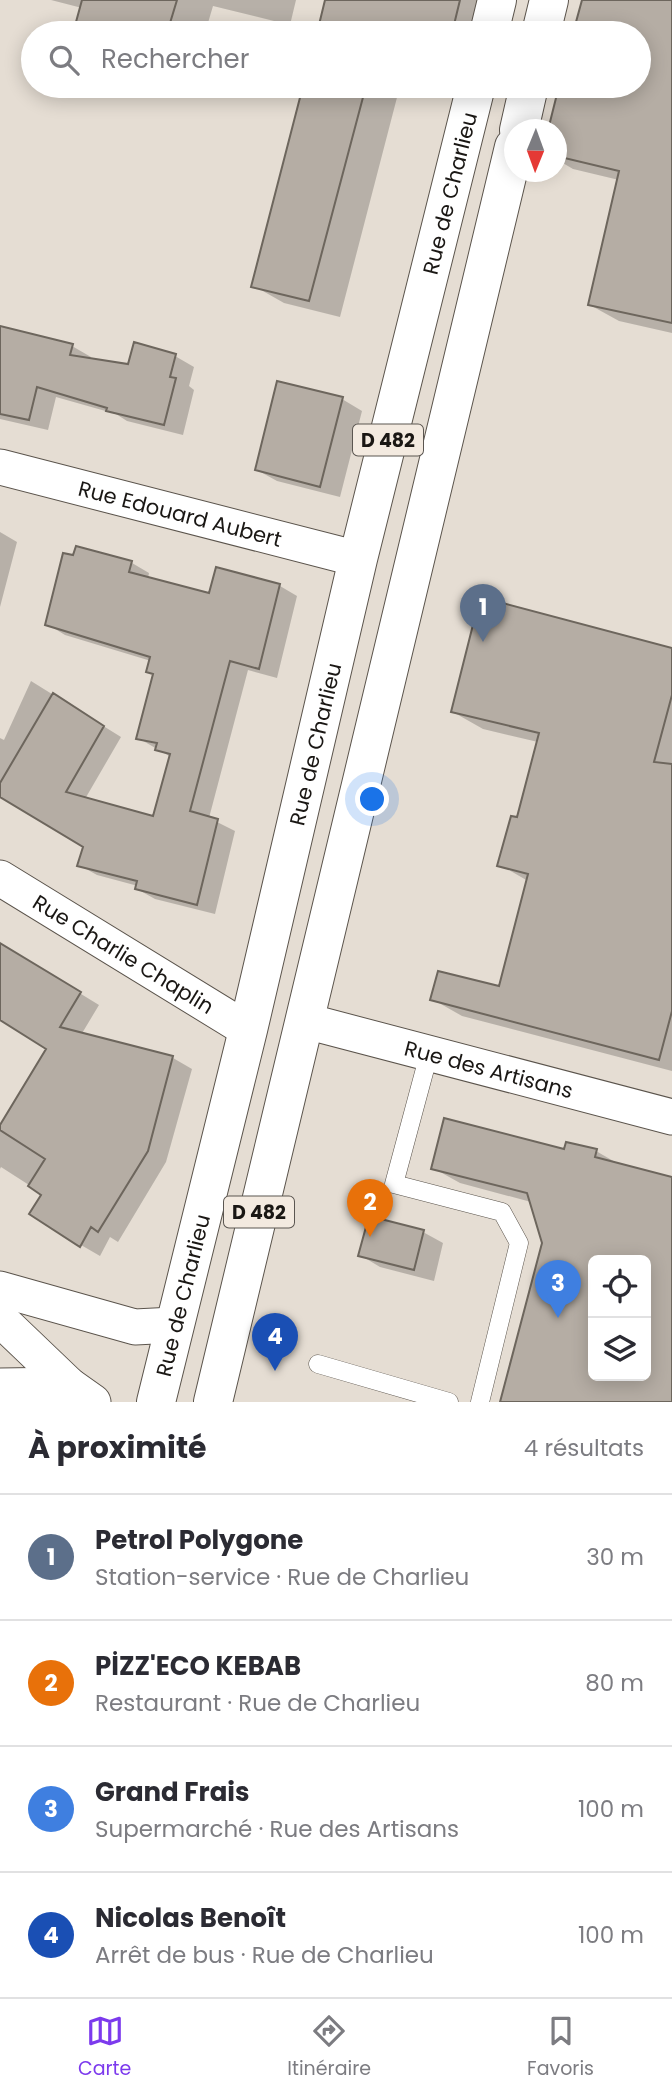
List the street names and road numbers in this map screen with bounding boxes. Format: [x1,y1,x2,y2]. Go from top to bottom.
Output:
street label: Rue de Charlieu [415,109,483,277]
road number: D 482 [353,424,423,456]
street label: Rue Edouard Aubert [75,473,285,553]
street label: Rue de Charlieu [282,660,348,828]
street label: Rue Charlie Chaplin [28,887,220,1020]
street label: Rue des Artisans [401,1033,576,1105]
road number: D 482 [224,1196,294,1228]
street label: Rue de Charlieu [148,1211,216,1379]

